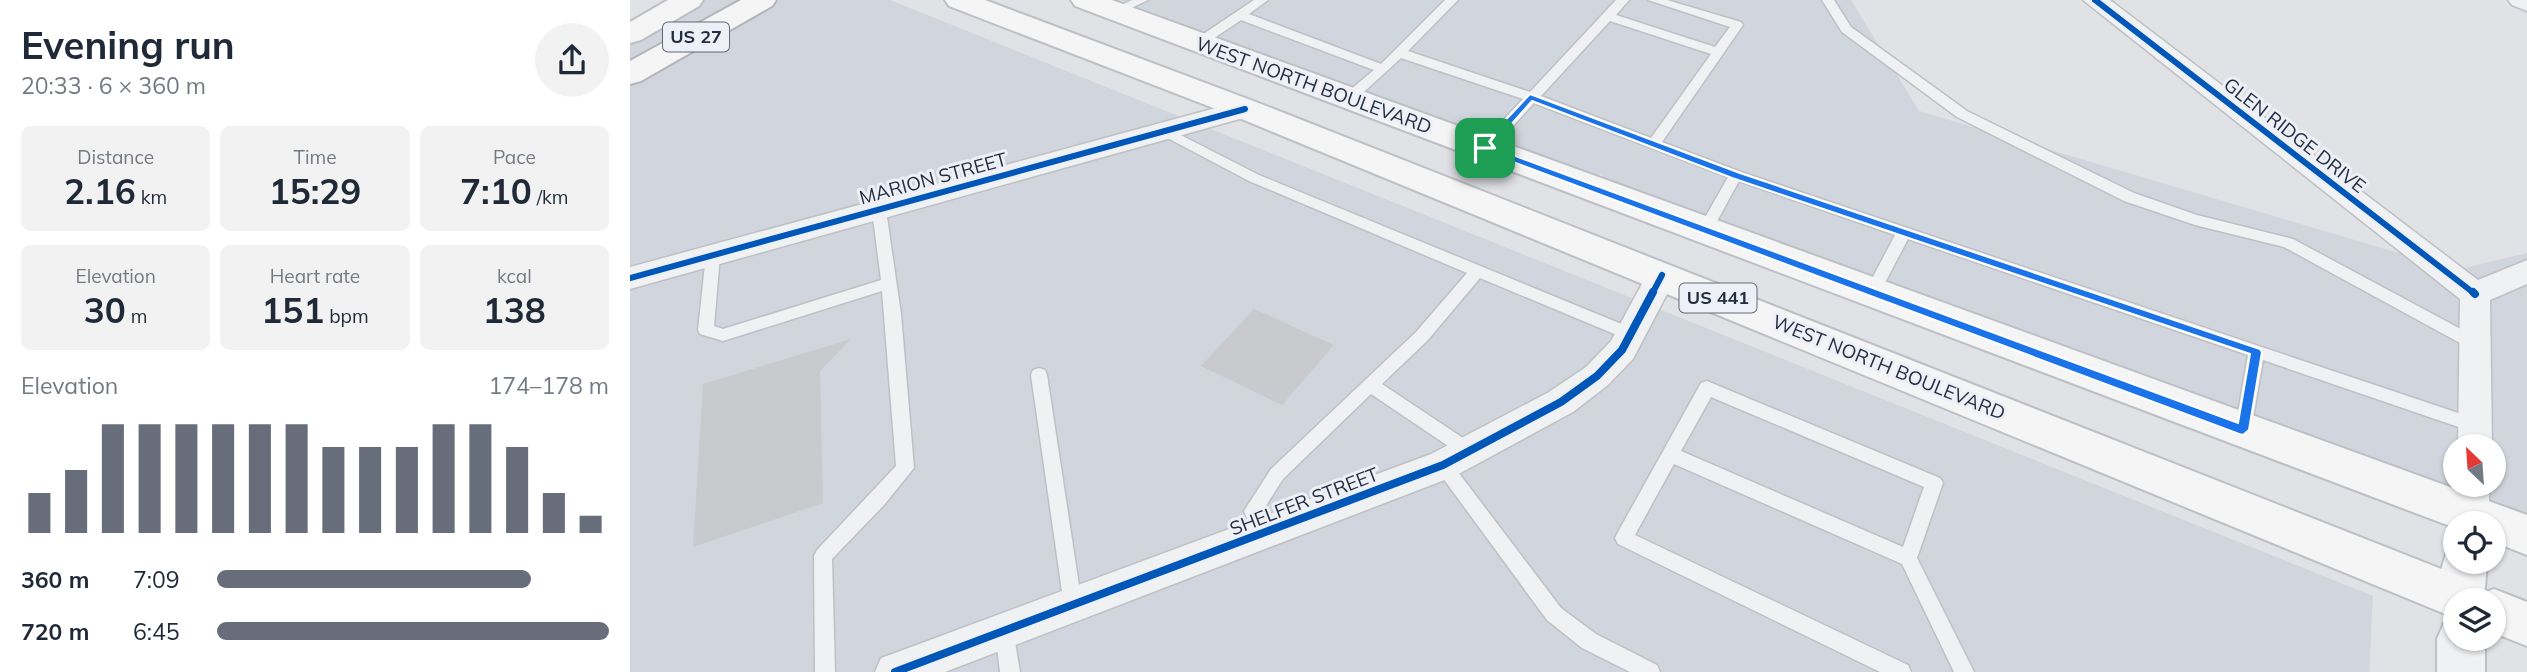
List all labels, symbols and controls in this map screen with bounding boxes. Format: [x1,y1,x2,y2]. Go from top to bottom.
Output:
text: Evening run [21,21,235,69]
road number: US 27 [663,22,729,52]
button: share [535,23,609,97]
street label: WEST NORTH BOULEVARD [1193,31,1435,139]
text: 20:33 · 6 × 360 m [21,71,206,100]
street label: GLEN RIDGE DRIVE [2219,72,2371,198]
pin [1455,118,1515,178]
icon: arrive [1466,129,1504,167]
text: Distance [77,145,154,169]
text: Time [293,145,337,169]
text: Pace [493,145,536,169]
street label: MARION STREET [857,147,1010,209]
text: 2.16 [64,169,136,213]
text: 15:29 [269,169,361,213]
text: 7:10 [460,169,532,213]
text: km [136,185,167,209]
text: /km [532,185,569,209]
text: Elevation [75,264,156,288]
text: Heart rate [270,264,360,288]
text: kcal [497,264,532,288]
road number: US 441 [1680,284,1756,312]
text: 30 [84,288,126,332]
text: 151 [261,288,324,332]
text: 138 [483,288,546,332]
text: m [126,304,148,328]
text: bpm [324,304,369,328]
street label: WEST NORTH BOULEVARD [1769,309,2009,425]
text: Elevation [21,371,118,400]
text: 174–178 m [488,371,609,400]
north arrow [2443,434,2506,497]
map controls [2443,434,2506,651]
street label: SHELFER STREET [1226,461,1382,540]
button: locate [2443,511,2506,574]
text: 360 m [21,565,89,594]
text: 7:09 [133,565,180,594]
button: layers [2443,588,2506,651]
text: 720 m [21,617,89,646]
text: 6:45 [133,617,180,646]

